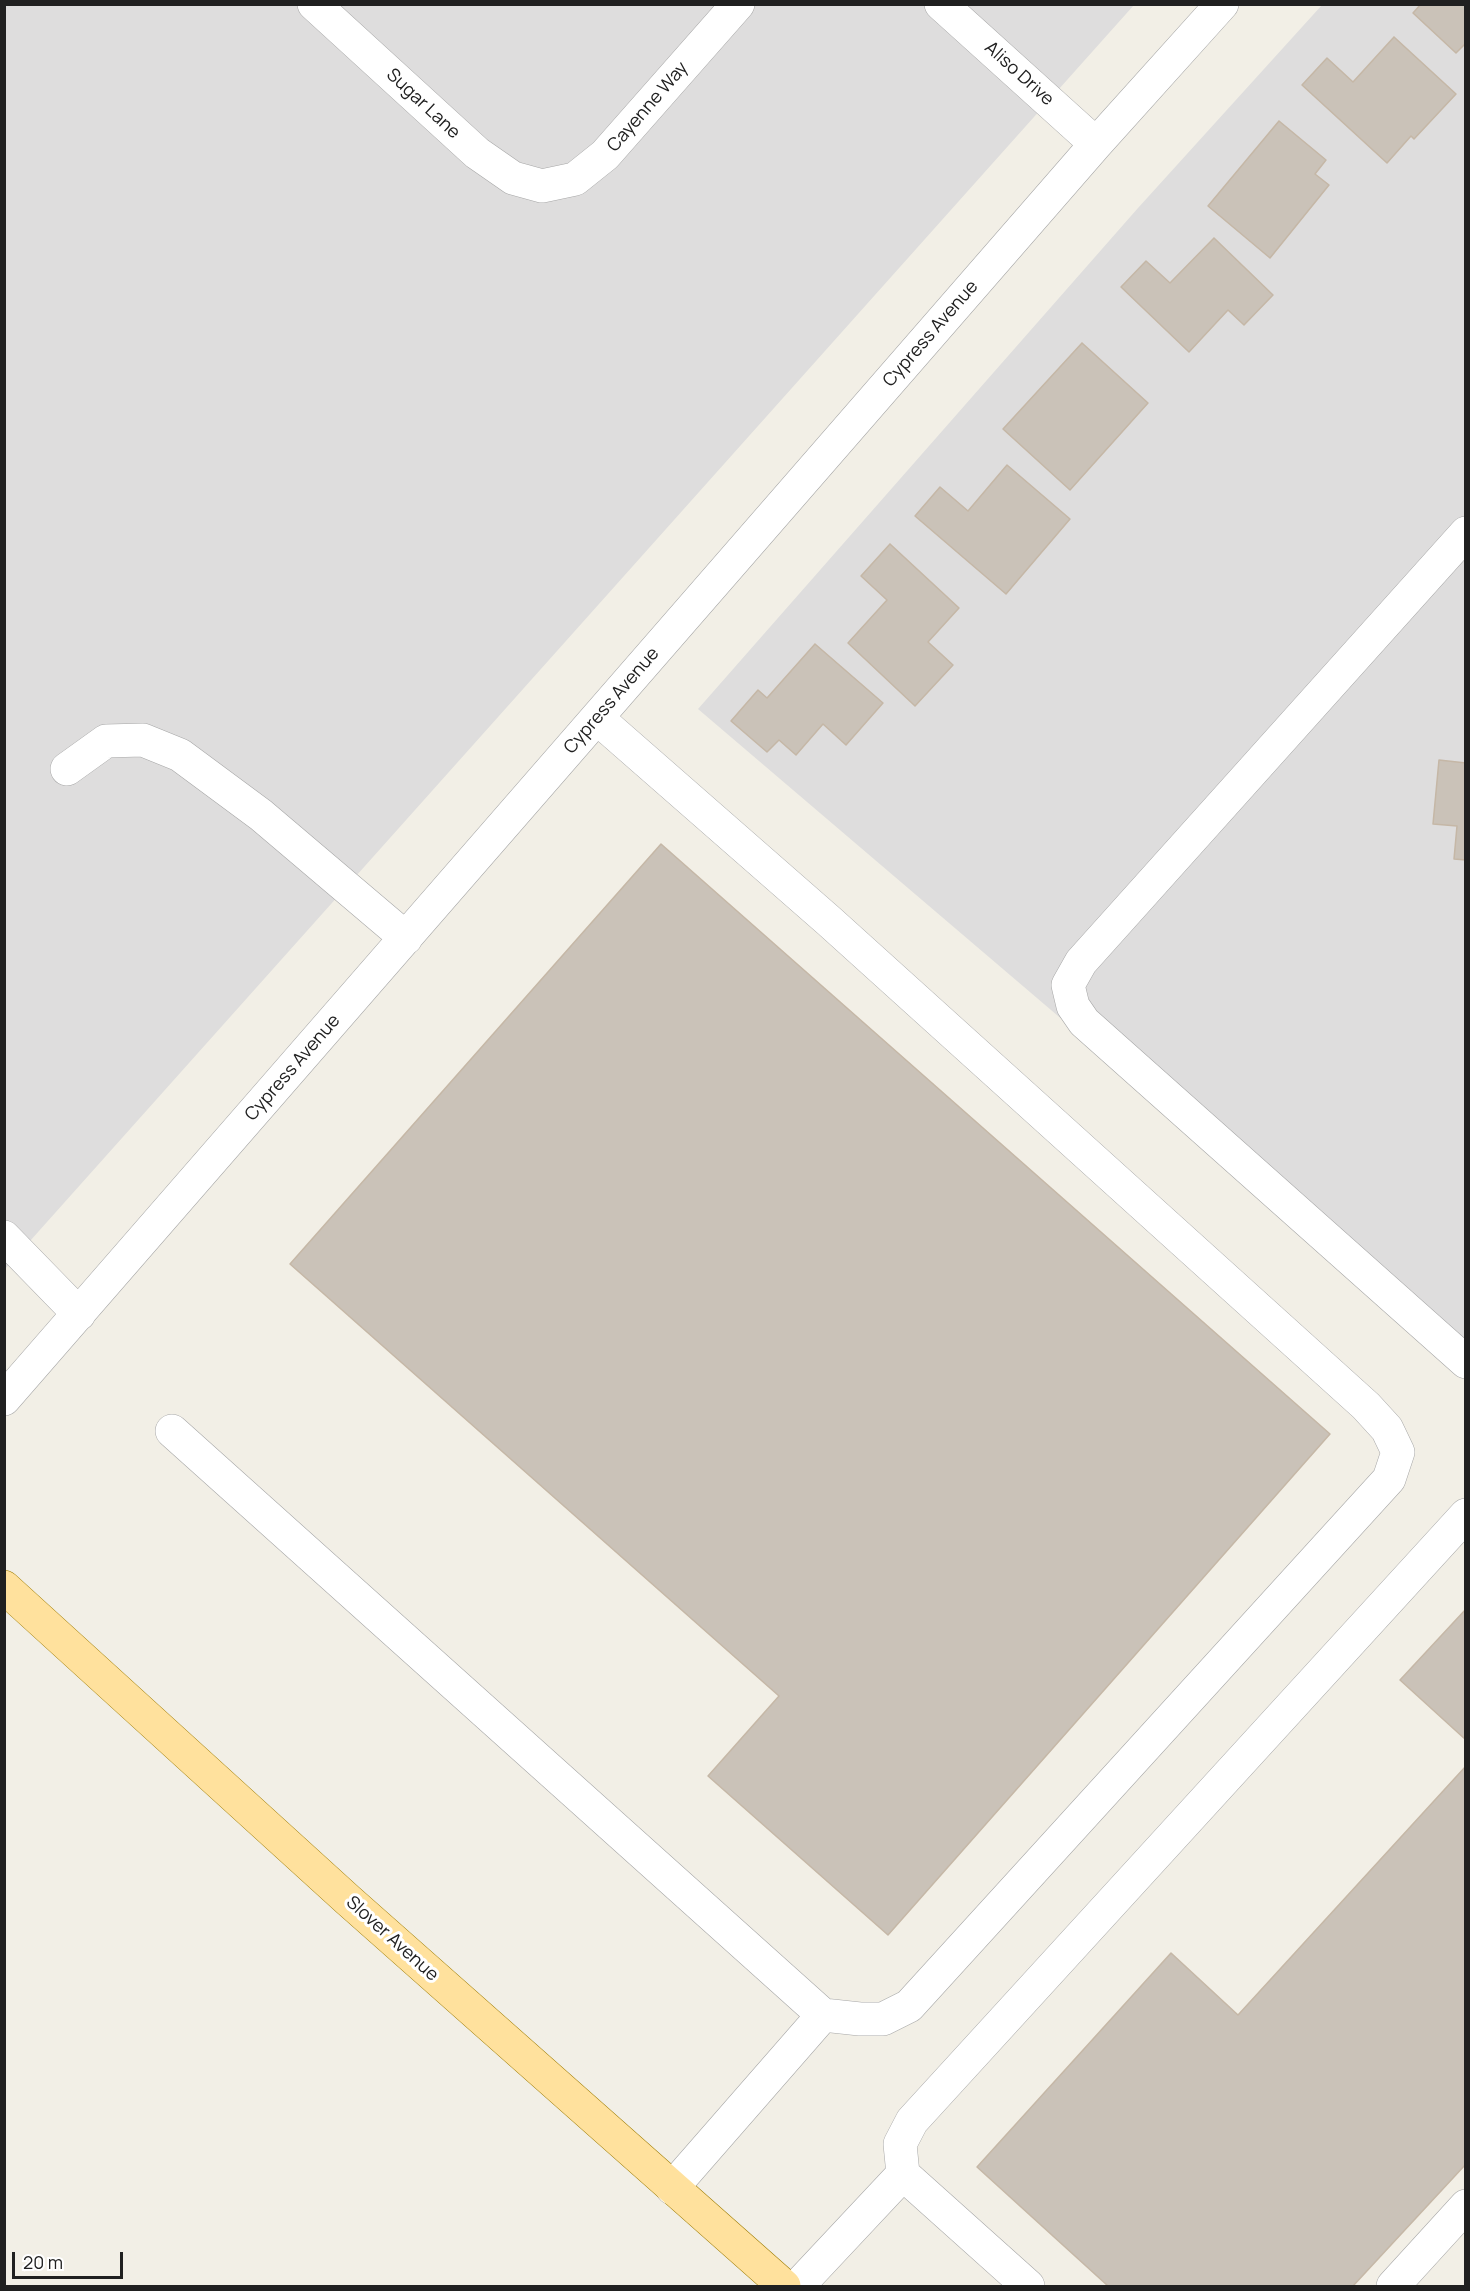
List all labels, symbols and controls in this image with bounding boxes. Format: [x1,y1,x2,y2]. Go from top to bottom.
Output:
street label: Aliso Drive [980,37,1058,111]
street label: Cayenne Way [603,58,693,156]
street label: Sugar Lane [382,64,464,144]
street label: Cypress Avenue [879,276,983,392]
street label: Cypress Avenue [560,643,664,759]
street label: Cypress Avenue [241,1010,345,1126]
street label: Slover Avenue [341,1892,443,1986]
scale bar [15,2240,126,2278]
text: 20 m [23,2250,63,2274]

